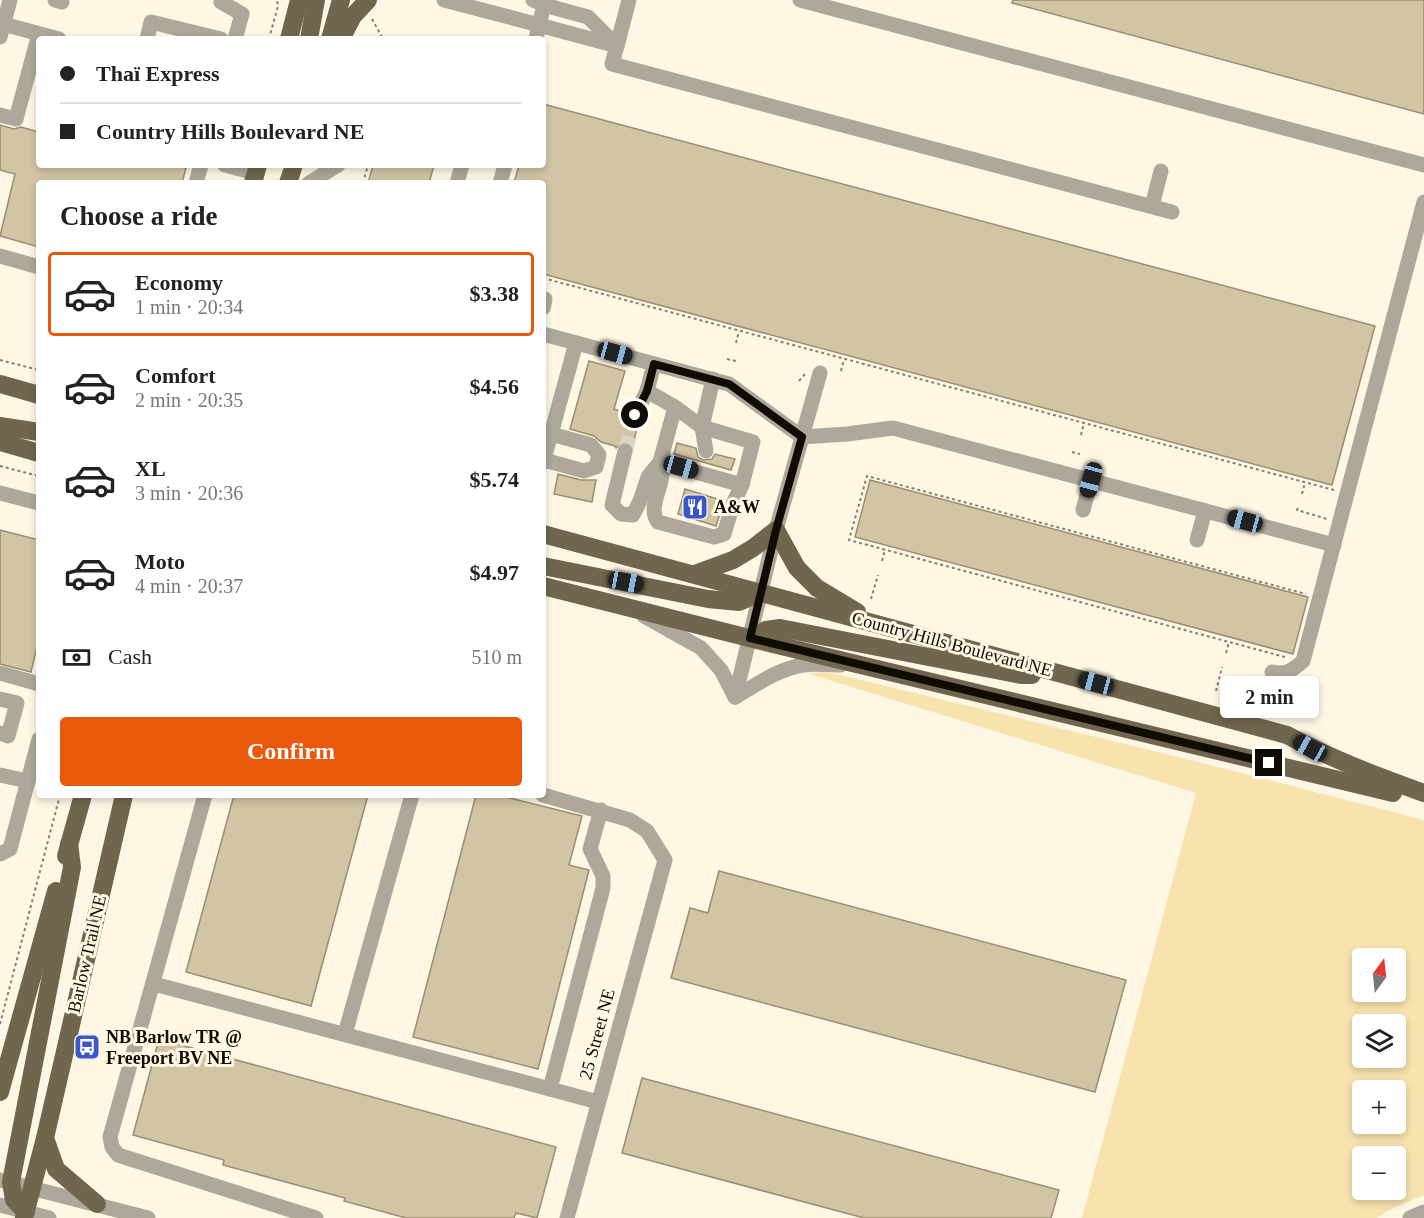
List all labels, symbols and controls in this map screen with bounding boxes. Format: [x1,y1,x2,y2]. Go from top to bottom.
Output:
text: Thaï Express [96,61,220,86]
text: Country Hills Boulevard NE [96,119,364,144]
text: Choose a ride [60,201,218,231]
icon: car [63,267,117,321]
text: Economy [135,270,223,295]
text: $3.38 [470,281,519,306]
text: 1 min · 20:34 [135,296,243,318]
car [595,340,635,366]
icon: car [63,360,117,414]
text: Comfort [135,363,216,388]
text: $4.56 [470,374,519,399]
text: 2 min · 20:35 [135,389,243,411]
route start [621,401,648,428]
icon: car [63,453,117,507]
car [661,453,701,481]
text: XL [135,456,166,481]
car [1078,460,1104,500]
text: $5.74 [470,467,519,492]
text: 3 min · 20:36 [135,482,243,504]
restaurant icon: A&W [680,492,710,522]
place label: A&W [714,497,760,517]
car [1225,508,1265,534]
icon: car [63,546,117,600]
text: Moto [135,549,185,574]
text: $4.97 [470,560,519,585]
car [607,570,645,594]
text: 4 min · 20:37 [135,575,243,597]
street label: Country Hills Boulevard NE [850,608,1054,680]
icon: cash [60,641,93,674]
text: Cash [108,644,152,669]
text: 510 m [471,646,522,668]
car [1076,670,1116,696]
callout: 2 min [1220,676,1318,718]
text: 2 min [1245,686,1294,708]
button: Confirm [60,717,522,786]
car [1290,731,1330,765]
route end [1255,749,1282,776]
street label: Barlow Trail NE [64,893,110,1015]
north arrow [1352,948,1406,1002]
map controls [1352,948,1406,1200]
street label: 25 Street NE [575,987,619,1081]
button: layers [1352,1014,1406,1068]
place label: NB Barlow TR @ Freeport BV NE [106,1027,242,1068]
bus stop icon: NB Barlow TR @ Freeport BV NE [72,1032,102,1062]
button: + [1352,1080,1406,1134]
button: − [1352,1146,1406,1200]

